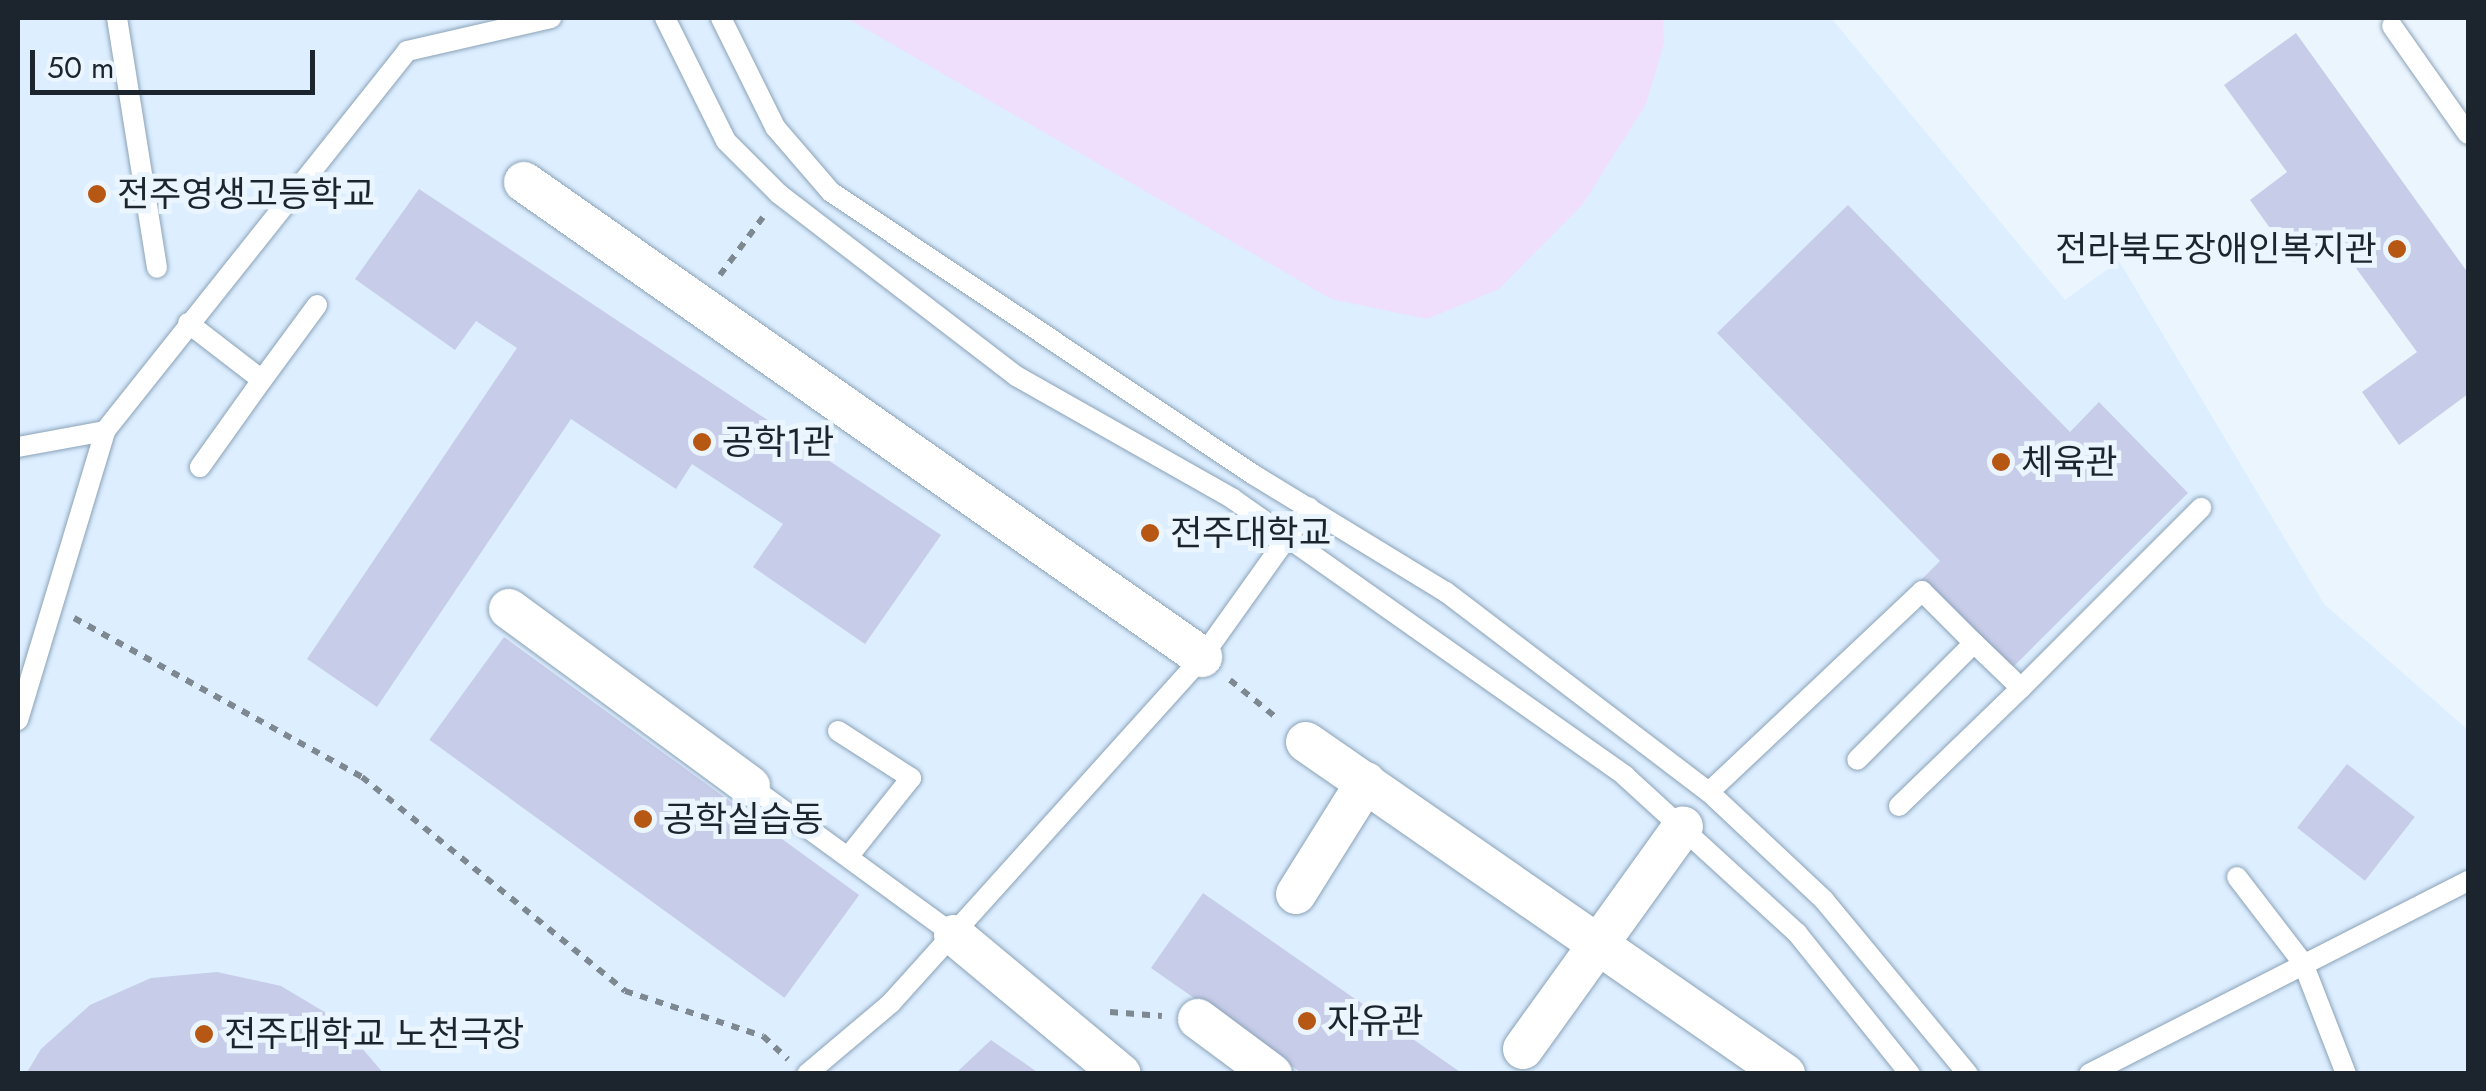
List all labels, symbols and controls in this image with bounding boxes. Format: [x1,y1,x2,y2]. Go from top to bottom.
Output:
scale bar [35,30,320,92]
text: 50 m [47,46,114,89]
place label: 전주영생고등학교 [117,173,375,215]
marker: 전주영생고등학교 [86,183,108,205]
place label: 전라북도장애인복지관 [2055,228,2377,270]
marker: 전라북도장애인복지관 [2386,238,2408,260]
place label: 공학1관 [722,421,834,463]
marker: 공학1관 [691,431,713,453]
place label: 체육관 [2021,441,2118,483]
marker: 체육관 [1990,451,2012,473]
place label: 전주대학교 [1170,512,1331,554]
marker: 전주대학교 [1139,522,1161,544]
place label: 공학실습동 [663,798,824,840]
marker: 공학실습동 [632,808,654,830]
place label: 자유관 [1327,1000,1424,1042]
marker: 자유관 [1296,1010,1318,1032]
place label: 전주대학교 노천극장 [224,1013,524,1055]
marker: 전주대학교 노천극장 [193,1023,215,1045]

